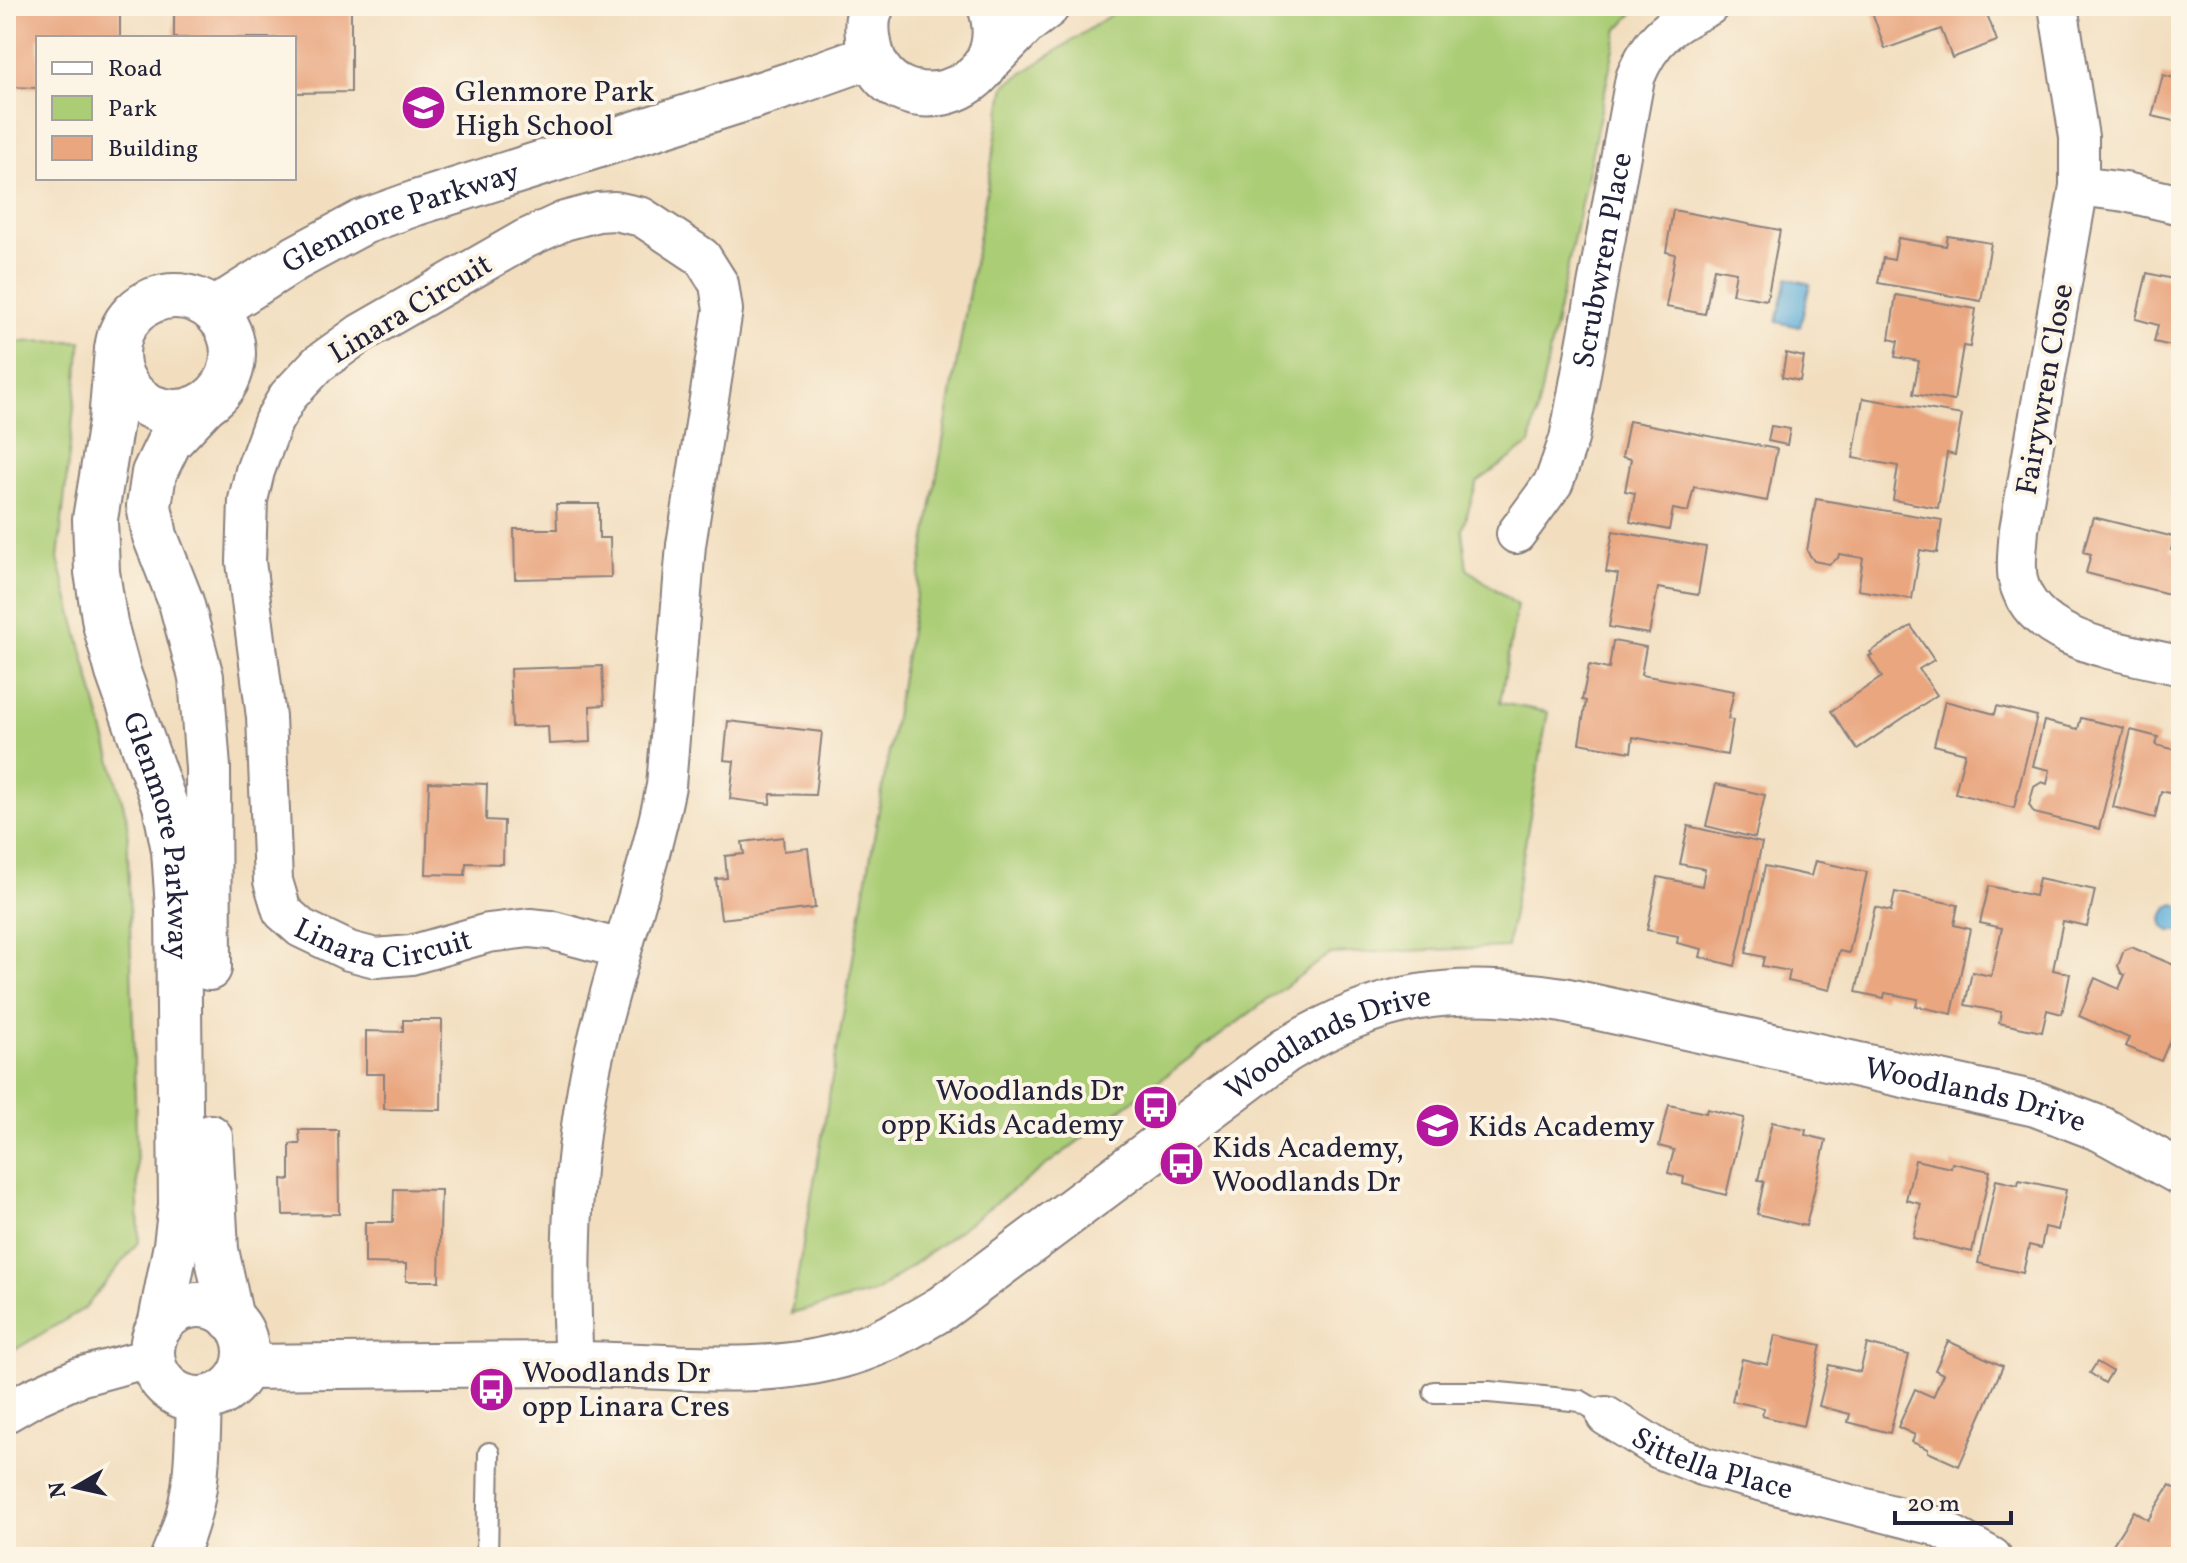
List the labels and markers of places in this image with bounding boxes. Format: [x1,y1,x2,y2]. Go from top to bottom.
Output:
place label: Glenmore Park High School [455,72,655,148]
school or university icon: Glenmore Park High School [400,84,448,132]
place label: Woodlands Dr opp Kids Academy [881,1071,1124,1147]
bus stop icon: Woodlands Dr opp Kids Academy [1131,1083,1179,1131]
school or university icon: Kids Academy [1413,1102,1461,1150]
place label: Kids Academy [1468,1107,1655,1149]
place label: Kids Academy, Woodlands Dr [1212,1128,1404,1204]
bus stop icon: Kids Academy, Woodlands Dr [1157,1140,1205,1188]
place label: Woodlands Dr opp Linara Cres [522,1353,730,1429]
bus stop icon: Woodlands Dr opp Linara Cres [467,1365,515,1413]

